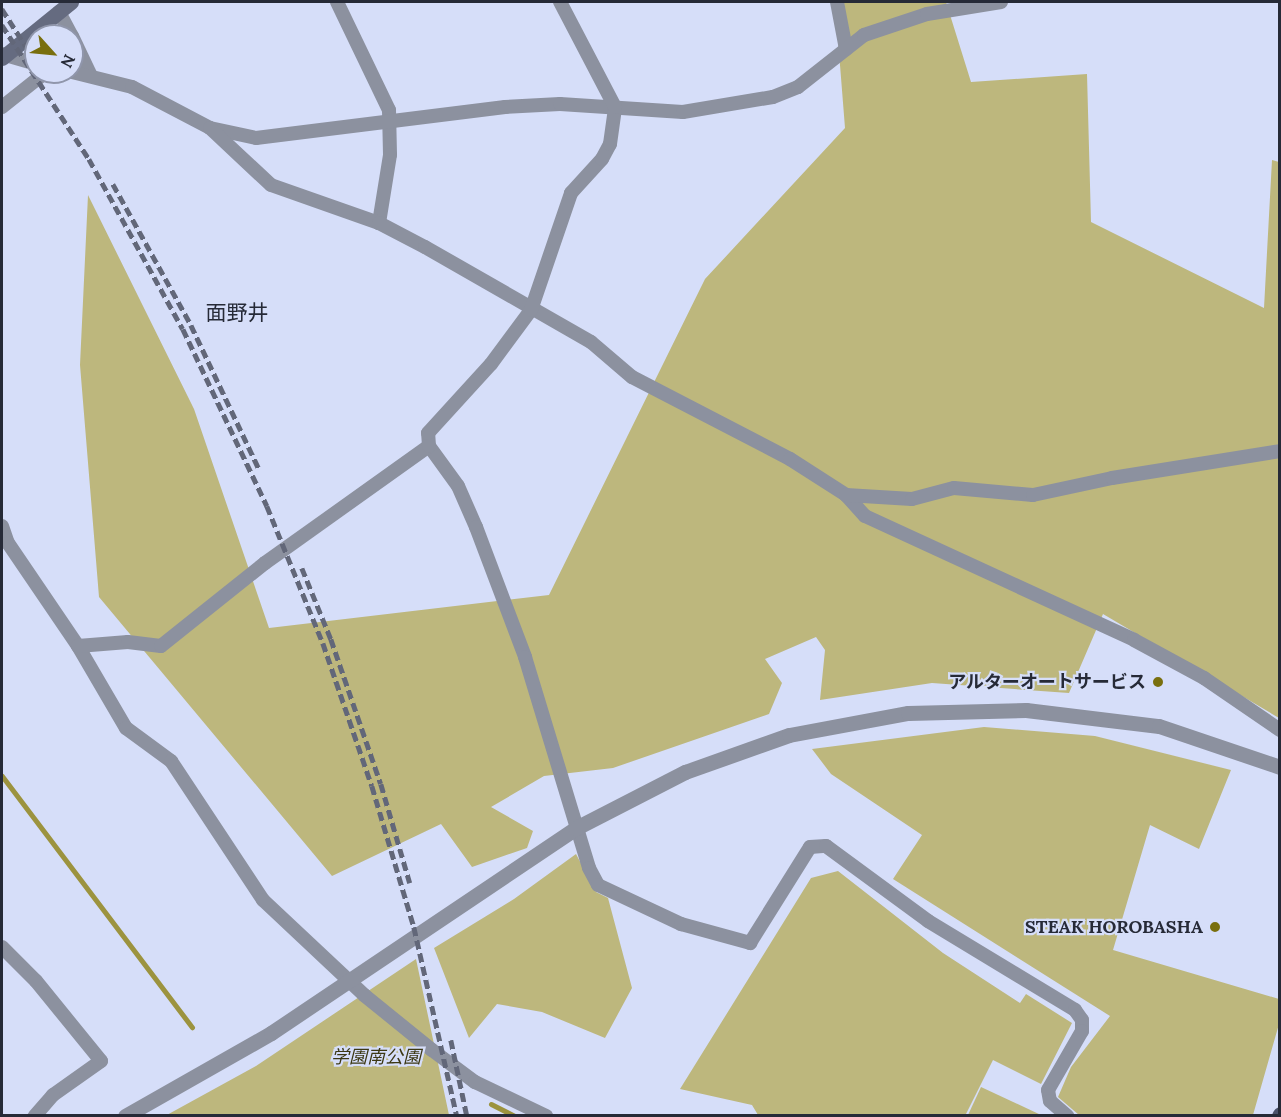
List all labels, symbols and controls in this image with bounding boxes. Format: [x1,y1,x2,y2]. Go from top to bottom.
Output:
north arrow [24,24,84,84]
text: N [57,51,80,71]
district label: 面野井 [206,300,268,326]
place label: アルターオートサービス [948,671,1146,693]
marker: アルターオートサービス [1151,675,1165,689]
place label: STEAK HOROBASHA [1025,916,1203,938]
marker: STEAK HOROBASHA [1208,920,1222,934]
park label: 学園南公園 [331,1046,421,1068]

